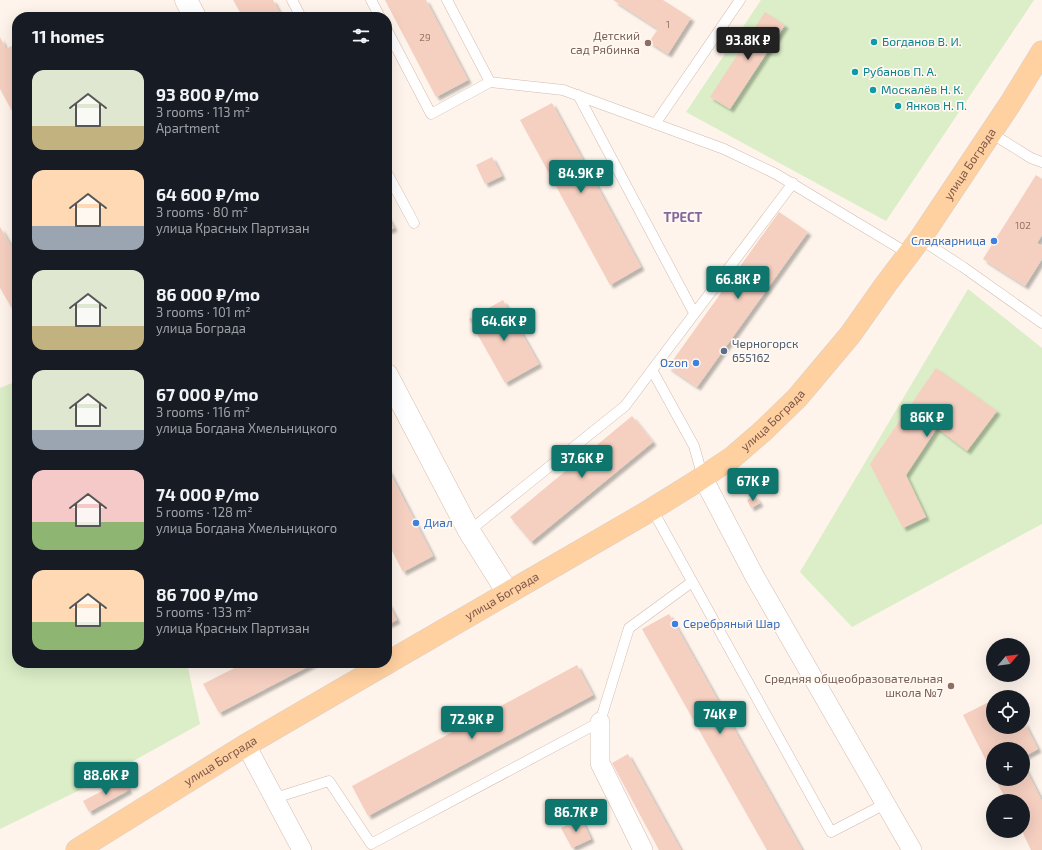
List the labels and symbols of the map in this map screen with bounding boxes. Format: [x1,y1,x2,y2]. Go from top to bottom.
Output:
house number: 1 [666,18,670,30]
pin: 93.8K ₽ [711,27,785,61]
place label: Детский сад Рябинка [570,28,640,56]
house number: 29 [419,31,431,43]
place label: Богданов В. И. [882,34,961,48]
marker: Богданов В. И. [869,37,879,47]
marker: Детский сад Рябинка [643,38,653,48]
place label: Рубанов П. А. [863,64,937,79]
marker: Рубанов П. А. [850,67,860,77]
place label: Москалёв Н. К. [881,82,963,96]
marker: Москалёв Н. К. [868,85,878,95]
place label: Янков Н. П. [906,98,967,112]
marker: Янков Н. П. [893,101,903,111]
street label: улица Бограда [940,125,998,203]
pin: 84.9K ₽ [544,160,618,194]
district label: ТРЕСТ [664,209,703,225]
house number: 102 [1015,219,1031,231]
place label: Сладкарница [911,233,986,247]
marker: Сладкарница [989,236,999,246]
pin: 66.8K ₽ [701,266,775,300]
pin: 64.6K ₽ [467,308,541,342]
place label: Черногорск 655162 [732,336,799,364]
marker: Черногорск 655162 [719,346,729,356]
place label: Ozon [660,355,688,369]
marker: Ozon [691,358,701,368]
street label: улица Бограда [737,386,807,454]
pin: 86K ₽ [899,404,955,438]
pin: 37.6K ₽ [545,445,619,479]
pin: 67K ₽ [725,468,781,502]
place label: Диал [424,515,453,529]
marker: Диал [411,518,421,528]
street label: улица Бограда [462,569,541,623]
place label: Серебряный Шар [683,616,780,630]
marker: Серебряный Шар [670,619,680,629]
north arrow [986,638,1030,682]
place label: Средняя общеобразовательная школа №7 [764,671,943,699]
marker: Средняя общеобразовательная школа №7 [946,681,956,691]
pin: 74K ₽ [692,701,748,735]
pin: 72.9K ₽ [435,706,509,740]
street label: улица Бограда [181,732,259,789]
pin: 88.6K ₽ [69,762,143,796]
pin: 86.7K ₽ [539,799,613,833]

